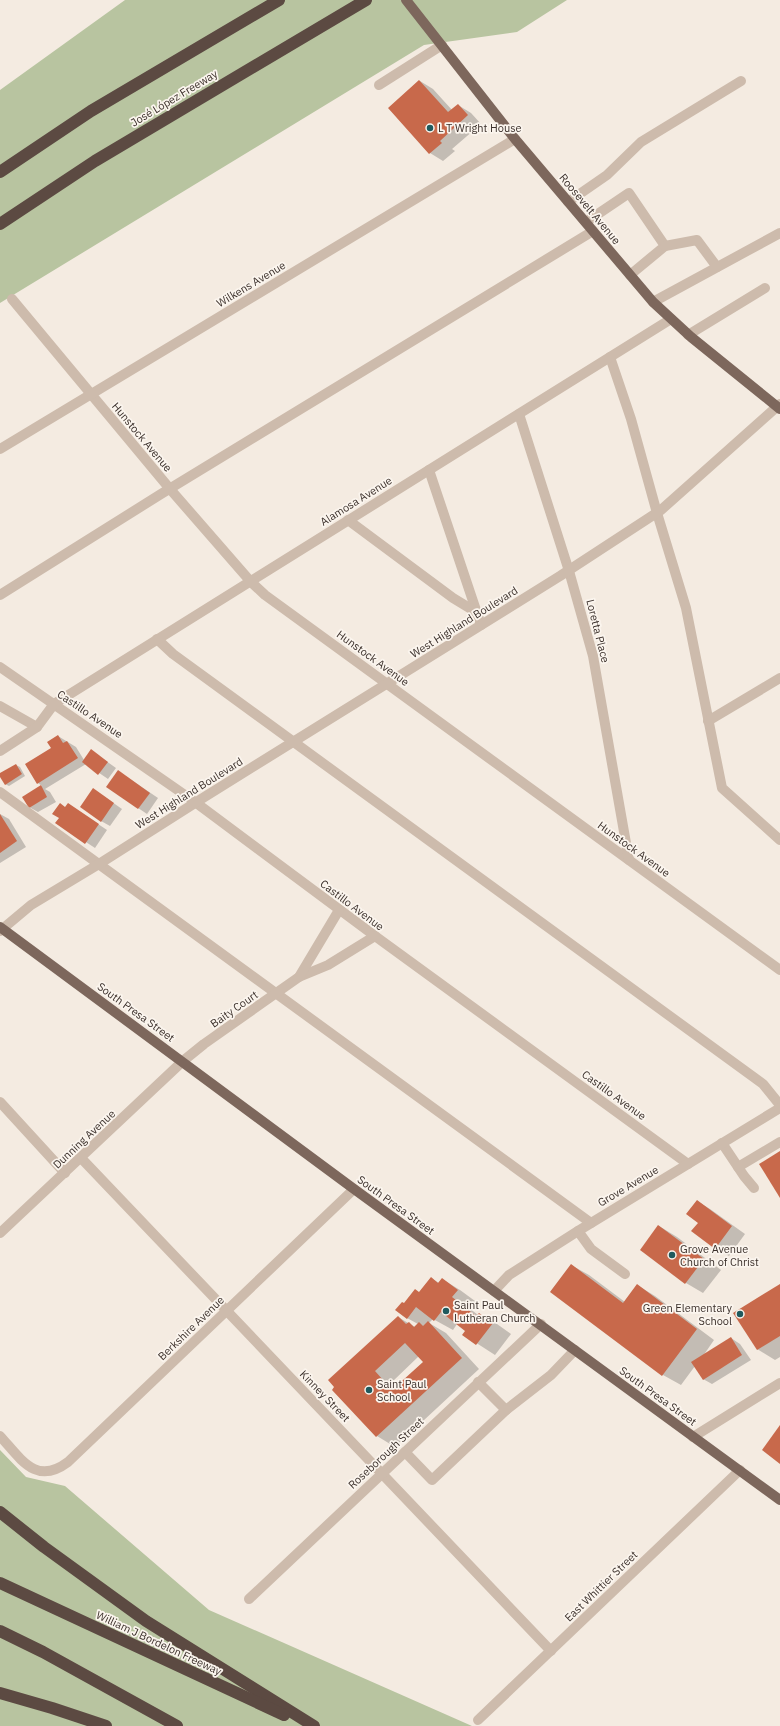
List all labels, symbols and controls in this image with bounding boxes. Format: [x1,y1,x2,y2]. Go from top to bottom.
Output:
street label: José López Freeway [128,66,220,129]
place label: L T Wright House [438,121,522,135]
marker: L T Wright House [425,123,435,133]
street label: Roosevelt Avenue [556,171,624,247]
street label: Wilkens Avenue [214,258,288,310]
street label: Hunstock Avenue [109,399,175,475]
street label: Alamosa Avenue [317,473,395,529]
street label: West Highland Boulevard [408,583,520,661]
street label: Loretta Place [583,598,613,664]
street label: Hunstock Avenue [334,627,412,689]
street label: Castillo Avenue [55,687,125,741]
street label: West Highland Boulevard [133,754,245,832]
street label: Hunstock Avenue [595,818,673,880]
street label: Castillo Avenue [317,877,387,933]
street label: South Presa Street [95,979,177,1045]
street label: Baity Court [207,987,261,1030]
street label: Castillo Avenue [579,1067,649,1123]
street label: Dunning Avenue [50,1107,118,1171]
street label: Grove Avenue [595,1162,661,1210]
street label: South Presa Street [355,1172,437,1238]
place label: Grove Avenue Church of Christ [680,1242,759,1269]
marker: Grove Avenue Church of Christ [667,1250,677,1260]
street label: Berkshire Avenue [155,1293,227,1363]
place label: Saint Paul Lutheran Church [454,1298,536,1325]
place label: Green Elementary School [643,1301,732,1328]
marker: Saint Paul Lutheran Church [441,1306,451,1316]
marker: Green Elementary School [735,1309,745,1319]
street label: South Presa Street [617,1363,699,1429]
street label: Kinney Street [297,1367,353,1425]
place label: Saint Paul School [377,1377,426,1404]
marker: Saint Paul School [364,1385,374,1395]
street label: Roseborough Street [345,1414,427,1492]
street label: East Whittier Street [562,1548,641,1624]
street label: William J Bordelon Freeway [94,1608,224,1678]

